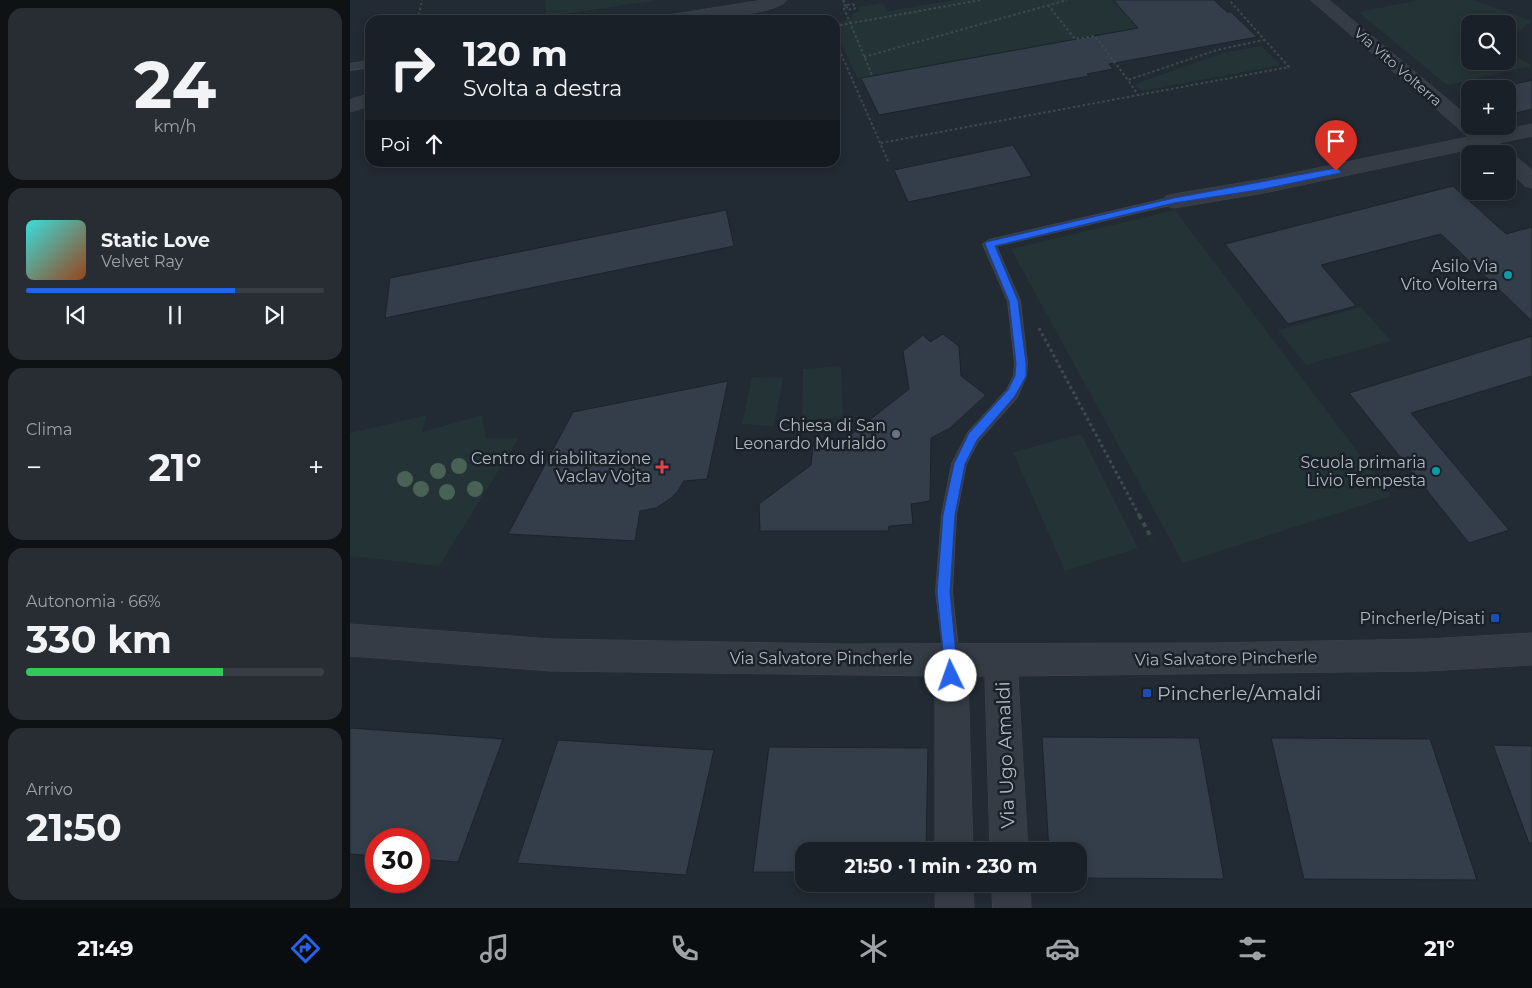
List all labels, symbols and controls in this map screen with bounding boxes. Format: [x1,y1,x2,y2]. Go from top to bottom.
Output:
map controls [1461,15,1516,200]
button: search [1461,15,1516,70]
street label: Via Vito Volterra [1350,24,1446,110]
text: 120 m [463,32,568,75]
icon: right [380,35,445,100]
text: 24 [134,45,216,124]
text: Svolta a destra [463,75,622,102]
button: + [1461,80,1516,135]
text: km/h [154,117,196,136]
pin [1315,120,1357,171]
icon: arrive [1322,127,1350,155]
icon: ahead [420,130,448,158]
text: Poi [380,133,410,156]
button: − [1461,145,1516,200]
text: Static Love [101,229,210,252]
text: Velvet Ray [101,252,183,271]
place label: Asilo Via Vito Volterra [1401,257,1498,294]
marker: Asilo Via Vito Volterra [1502,269,1514,281]
icon: previous [62,301,90,329]
icon: pause [161,301,189,329]
icon: next [260,301,288,329]
place label: Chiesa di San Leonardo Murialdo [734,416,886,453]
text: Clima [26,420,72,439]
marker: Chiesa di San Leonardo Murialdo [890,428,902,440]
text: 21° [148,444,202,491]
place label: Centro di riabilitazione Vaclav Vojta [471,449,651,486]
text: − [26,450,42,484]
text: + [308,450,324,484]
place label: Scuola primaria Livio Tempesta [1301,453,1426,490]
marker: Centro di riabilitazione Vaclav Vojta [655,460,669,474]
marker: Scuola primaria Livio Tempesta [1430,465,1442,477]
text: Autonomia · 66% [26,592,161,611]
place label: Pincherle/Pisati [1360,609,1485,628]
marker: Pincherle/Pisati [1489,612,1501,624]
text: 330 km [26,616,172,663]
street label: Via Salvatore Pincherle [1134,647,1318,670]
street label: Via Salvatore Pincherle [730,649,912,668]
position arrow [924,649,976,701]
street label: Via Ugo Amaldi [991,681,1020,829]
place label: Pincherle/Amaldi [1157,682,1321,705]
marker: Pincherle/Amaldi [1141,687,1153,699]
text: Arrivo [26,780,73,799]
text: 21:50 [26,804,122,851]
speed limit sign: 30 [365,828,430,893]
text: 21:50 · 1 min · 230 m [844,855,1038,878]
icon: directions [288,931,323,966]
icon: music [477,931,512,966]
icon: phone [667,931,702,966]
icon: climate [856,931,891,966]
icon: car [1045,931,1080,966]
icon: filters [1235,931,1270,966]
text: 21:49 [77,935,134,962]
text: 21° [1424,935,1455,962]

